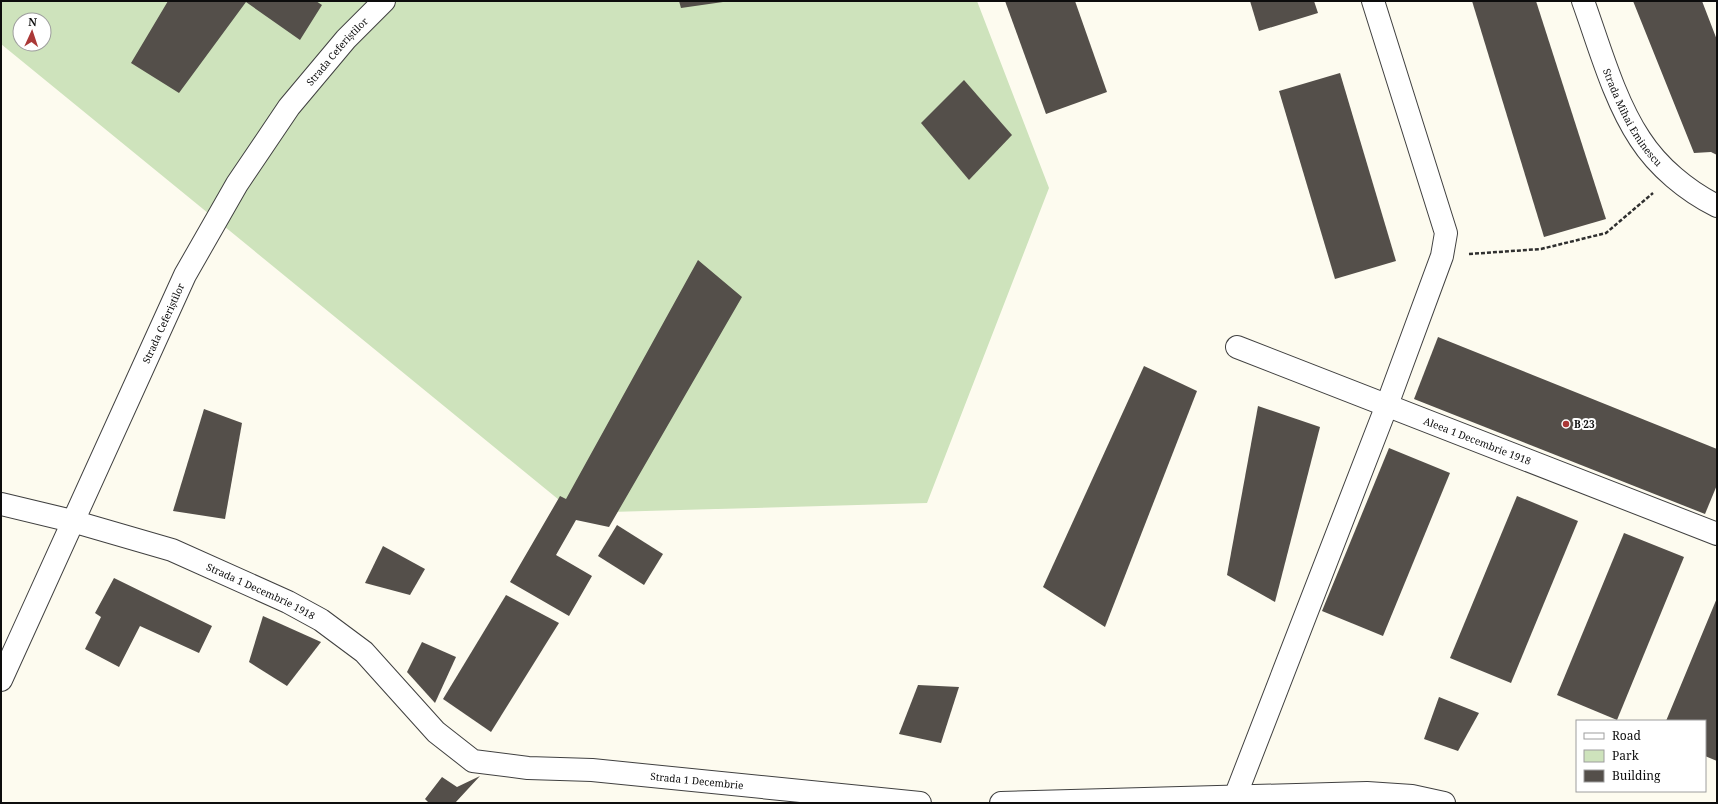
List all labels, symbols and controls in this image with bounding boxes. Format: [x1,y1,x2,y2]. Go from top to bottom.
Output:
north arrow [12,12,52,52]
text: N [28,14,38,29]
street label: Strada Ceferiștilor [303,14,371,89]
street label: Strada Mihai Eminescu [1600,66,1666,170]
street label: Strada Ceferiștilor [139,280,188,366]
street label: Aleea 1 Decembrie 1918 [1422,413,1533,468]
place label: B 23 [1574,417,1595,431]
marker: B 23 [1561,419,1571,429]
street label: Strada 1 Decembrie 1918 [204,559,318,623]
legend [1576,720,1706,792]
text: Road [1612,727,1642,744]
text: Park [1612,747,1640,764]
text: Building [1612,767,1661,784]
street label: Strada 1 Decembrie [650,769,744,792]

